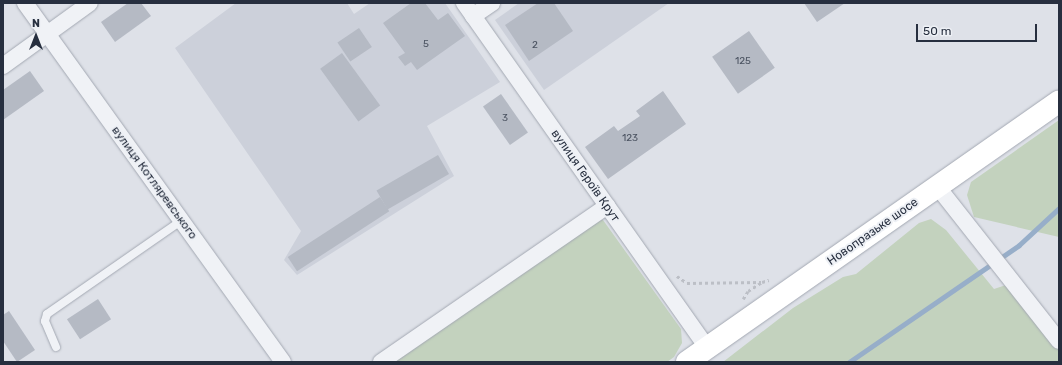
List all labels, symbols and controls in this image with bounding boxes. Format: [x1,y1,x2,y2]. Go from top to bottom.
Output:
north arrow [16,16,56,56]
scale bar [918,16,1039,42]
text: N [32,17,40,30]
text: 50 m [923,24,951,38]
house number: 5 [423,39,429,51]
house number: 2 [532,40,538,52]
house number: 125 [735,56,751,68]
house number: 3 [502,113,508,125]
street label: вулиця Котляревського [108,124,200,242]
street label: вулиця Героїв Крут [548,127,622,225]
house number: 123 [622,133,638,145]
street label: Новопразьке шосе [825,195,921,269]

